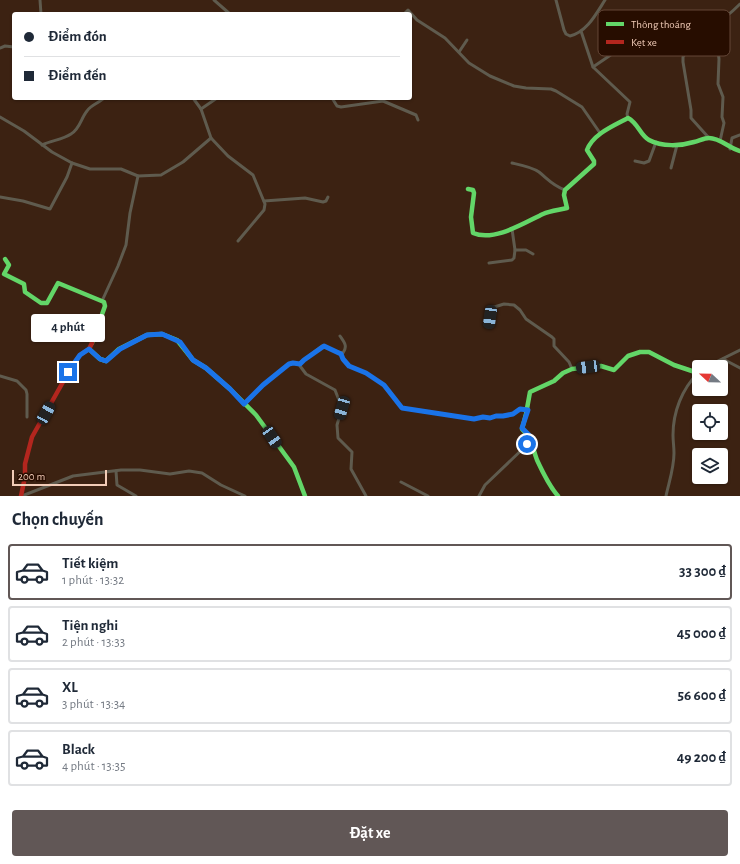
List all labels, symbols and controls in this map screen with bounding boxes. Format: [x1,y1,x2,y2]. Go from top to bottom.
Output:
legend [598,10,730,56]
text: Thông thoáng [631,19,691,30]
text: Điểm đón [48,29,107,44]
text: Kẹt xe [631,37,657,48]
text: Điểm đến [48,68,107,83]
car [482,304,498,330]
callout: 4 phút [31,314,105,342]
text: 4 phút [51,321,85,334]
car [575,360,601,374]
north arrow [692,360,728,396]
map controls [692,360,728,484]
route end [59,363,77,381]
car [333,395,351,421]
car [35,400,57,426]
button: locate [692,404,728,440]
car [260,424,284,450]
route start [518,435,536,453]
button: layers [692,448,728,484]
scale bar [12,468,107,487]
text: 200 m [18,471,45,482]
text: Chọn chuyến [12,511,104,529]
icon: car [14,554,50,590]
text: Tiết kiệm [62,556,118,571]
text: 33 300 ₫ [679,564,726,579]
text: 1 phút · 13:32 [62,574,124,587]
icon: car [14,616,50,652]
text: Tiện nghi [62,618,118,633]
text: 45 000 ₫ [677,626,726,641]
text: 2 phút · 13:33 [62,636,125,649]
icon: car [14,678,50,714]
text: XL [62,680,78,695]
text: 56 600 ₫ [678,688,726,703]
text: 3 phút · 13:34 [62,698,125,711]
icon: car [14,740,50,776]
text: Black [62,742,95,757]
text: 49 200 ₫ [677,750,726,765]
text: 4 phút · 13:35 [62,760,125,773]
button: Đặt xe [12,810,728,856]

